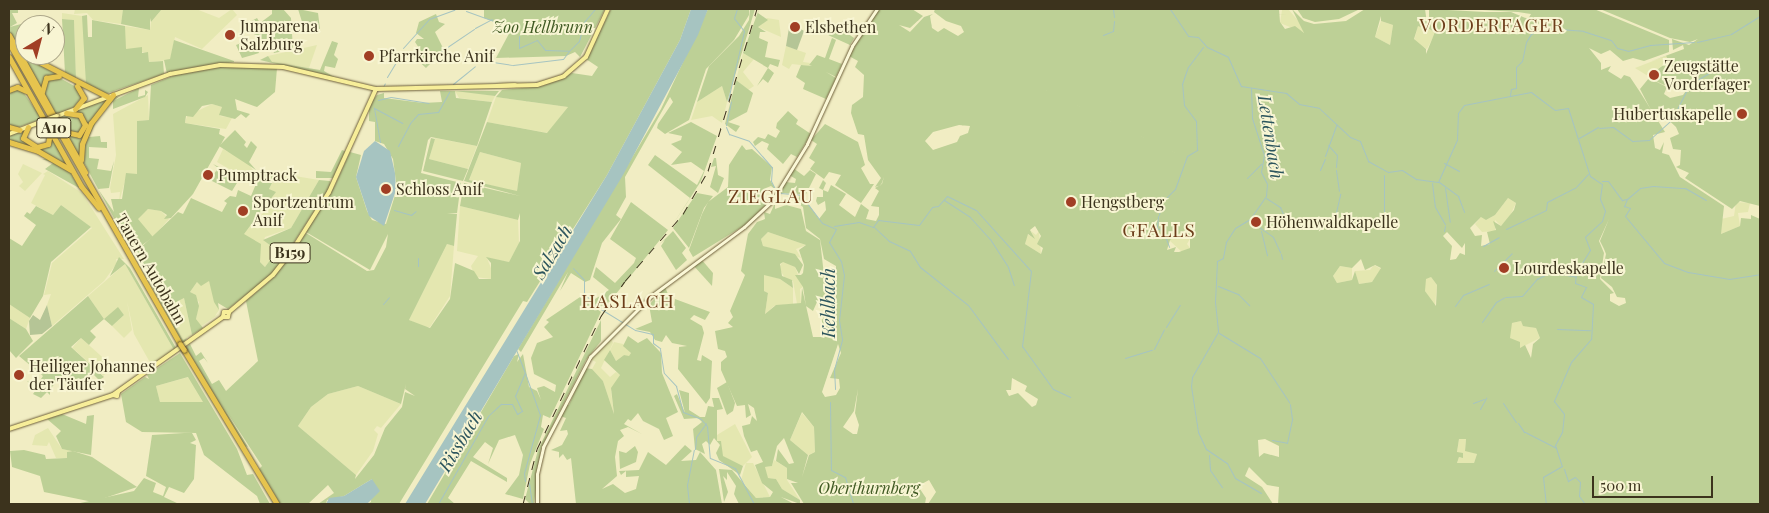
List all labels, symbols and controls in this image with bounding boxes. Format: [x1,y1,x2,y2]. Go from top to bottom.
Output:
district label: VORDERFAGER [1418,14,1566,36]
north arrow [15,15,65,65]
place label: Jumparena Salzburg [240,16,318,54]
park label: Zoo Hellbrunn [493,17,593,37]
place label: Elsbethen [805,17,876,37]
text: N [39,18,58,39]
marker: Elsbethen [789,21,801,33]
marker: Jumparena Salzburg [224,29,236,41]
place label: Pfarrkirche Anif [379,46,494,66]
marker: Pfarrkirche Anif [363,50,375,62]
place label: Zeugstätte Vorderfager [1664,56,1750,94]
marker: Zeugstätte Vorderfager [1648,69,1660,81]
water label: Lettenbach [1254,94,1288,180]
place label: Hubertuskapelle [1613,104,1732,124]
marker: Hubertuskapelle [1736,108,1748,120]
road number: A10 [35,116,73,140]
place label: Pumptrack [218,165,297,185]
marker: Pumptrack [202,169,214,181]
place label: Schloss Anif [396,179,483,199]
marker: Schloss Anif [380,183,392,195]
district label: ZIEGLAU [727,185,815,207]
place label: Sportzentrum Anif [253,192,354,230]
place label: Hengstberg [1081,192,1164,212]
marker: Hengstberg [1065,196,1077,208]
marker: Sportzentrum Anif [237,205,249,217]
street label: Tauern Autobahn [111,210,191,328]
place label: Höhenwaldkapelle [1266,212,1398,232]
marker: Höhenwaldkapelle [1250,216,1262,228]
district label: GFALLS [1122,219,1196,241]
water label: Salzach [527,221,577,283]
road number: B159 [269,240,311,266]
place label: Lourdeskapelle [1514,258,1624,278]
marker: Lourdeskapelle [1498,262,1510,274]
water label: Kehlbach [817,268,839,338]
district label: HASLACH [580,290,676,312]
place label: Heiliger Johannes der Täufer [29,356,156,394]
marker: Heiliger Johannes der Täufer [13,369,25,381]
water label: Rissbach [433,407,487,475]
scale bar [1594,466,1715,498]
text: 500 m [1600,475,1641,495]
park label: Oberthurnberg [818,478,920,498]

